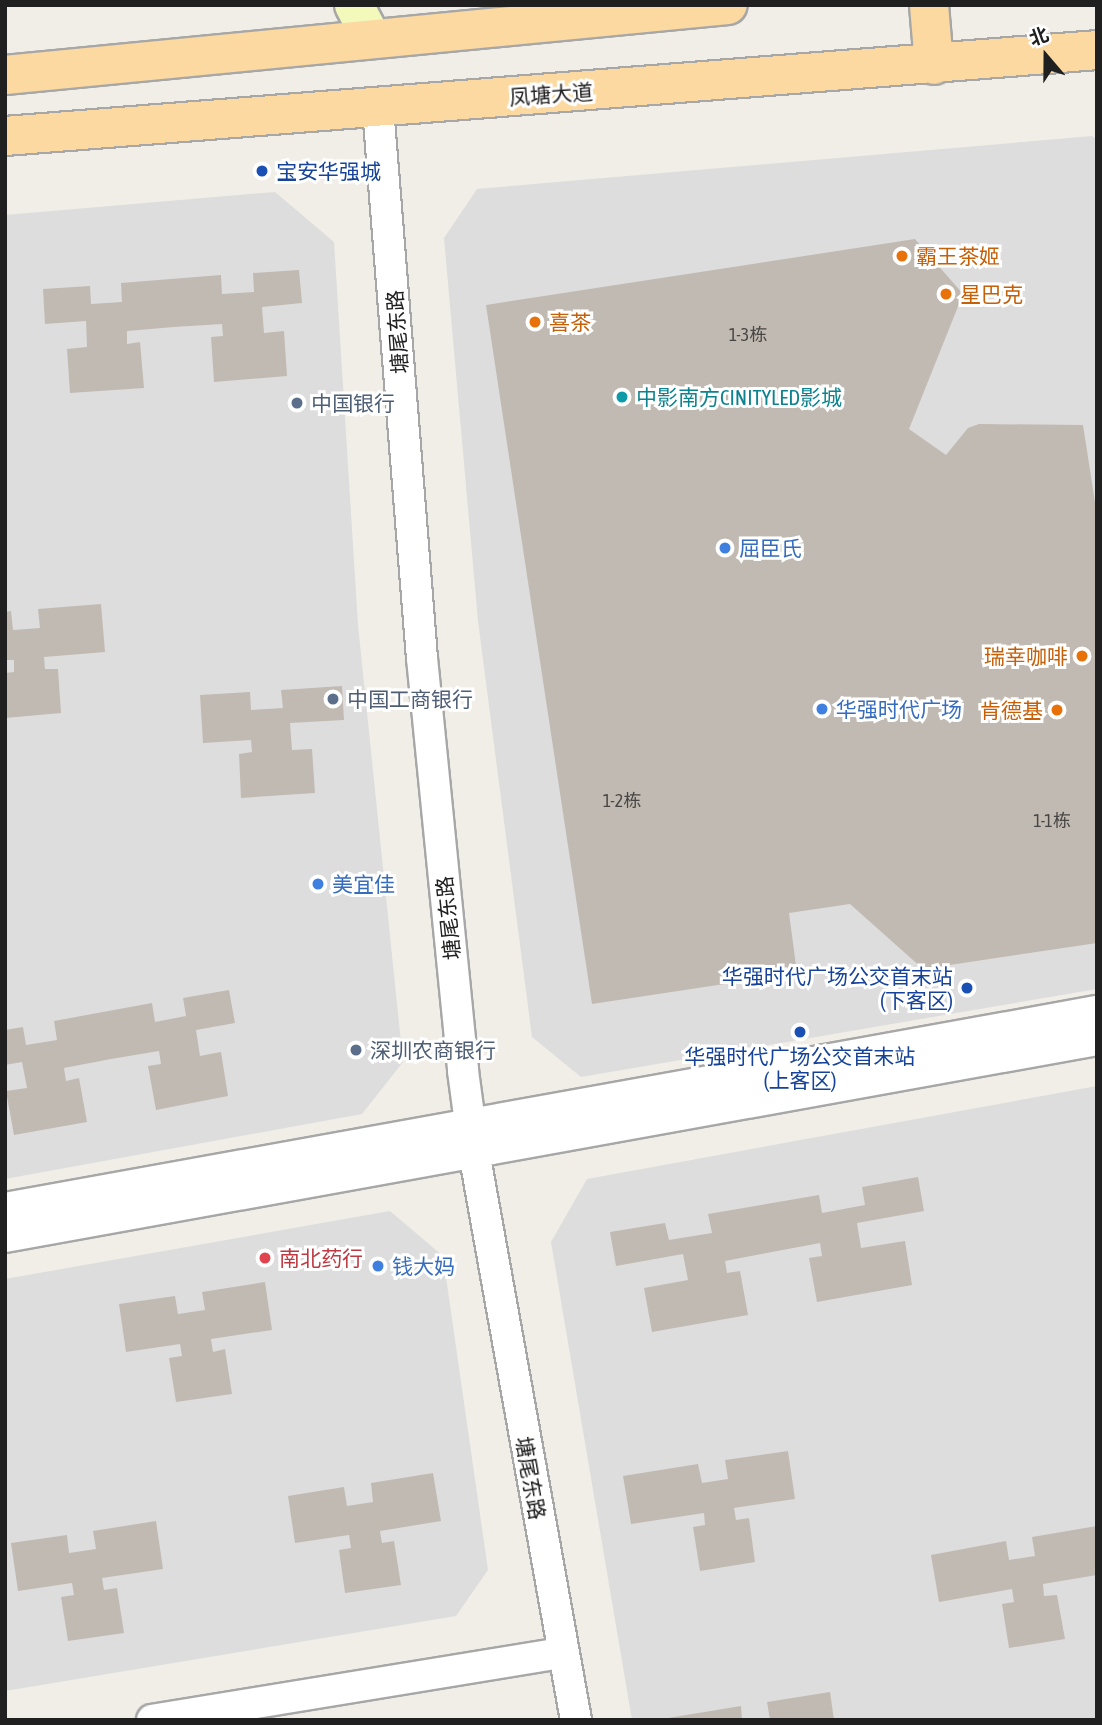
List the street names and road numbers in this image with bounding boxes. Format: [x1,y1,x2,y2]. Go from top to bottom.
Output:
street label: 凤塘大道 [508,79,594,109]
street label: 塘尾东路 [382,289,412,375]
street label: 塘尾东路 [431,875,465,961]
street label: 塘尾东路 [511,1434,551,1522]

